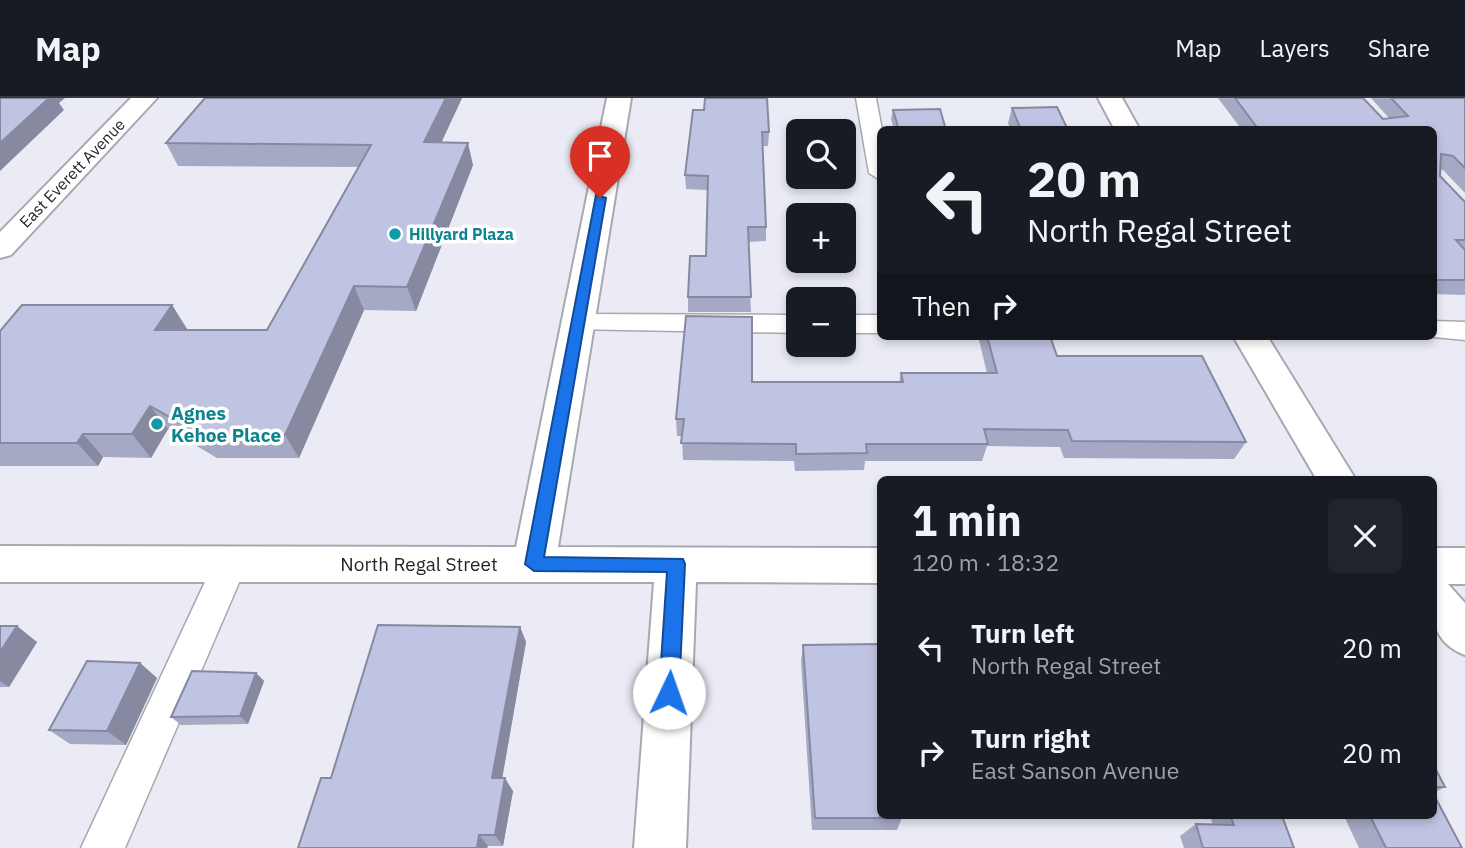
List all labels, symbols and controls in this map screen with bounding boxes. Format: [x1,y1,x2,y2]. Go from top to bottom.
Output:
text: Map [35,27,101,70]
text: Map [1175,32,1222,64]
text: Layers [1260,32,1330,64]
text: Share [1368,32,1430,64]
street label: East Everett Avenue [15,114,129,232]
map controls [786,119,856,357]
button: search [786,119,856,189]
pin [570,126,630,198]
icon: arrive [581,137,619,175]
text: 20 m [1027,147,1141,210]
icon: left [912,154,1003,245]
button: + [786,203,856,273]
text: North Regal Street [1027,209,1292,251]
place label: Hillyard Plaza [409,224,514,244]
marker: Hillyard Plaza [387,226,403,242]
button: − [786,287,856,357]
icon: right [985,287,1023,325]
text: Then [912,289,971,323]
place label: Agnes Kehoe Place [171,401,281,447]
marker: Agnes Kehoe Place [149,416,165,432]
text: 1 min [912,493,1022,548]
button: close [1328,499,1402,573]
text: 120 m · 18:32 [912,547,1059,577]
street label: North Regal Street [340,552,498,576]
text: Turn left [971,616,1074,650]
icon: left [912,629,950,667]
text: 20 m [1342,631,1402,665]
text: North Regal Street [971,650,1161,680]
position arrow [632,656,706,730]
text: Turn right [971,721,1090,755]
icon: right [912,734,950,772]
text: 20 m [1342,736,1402,770]
text: East Sanson Avenue [971,755,1179,785]

